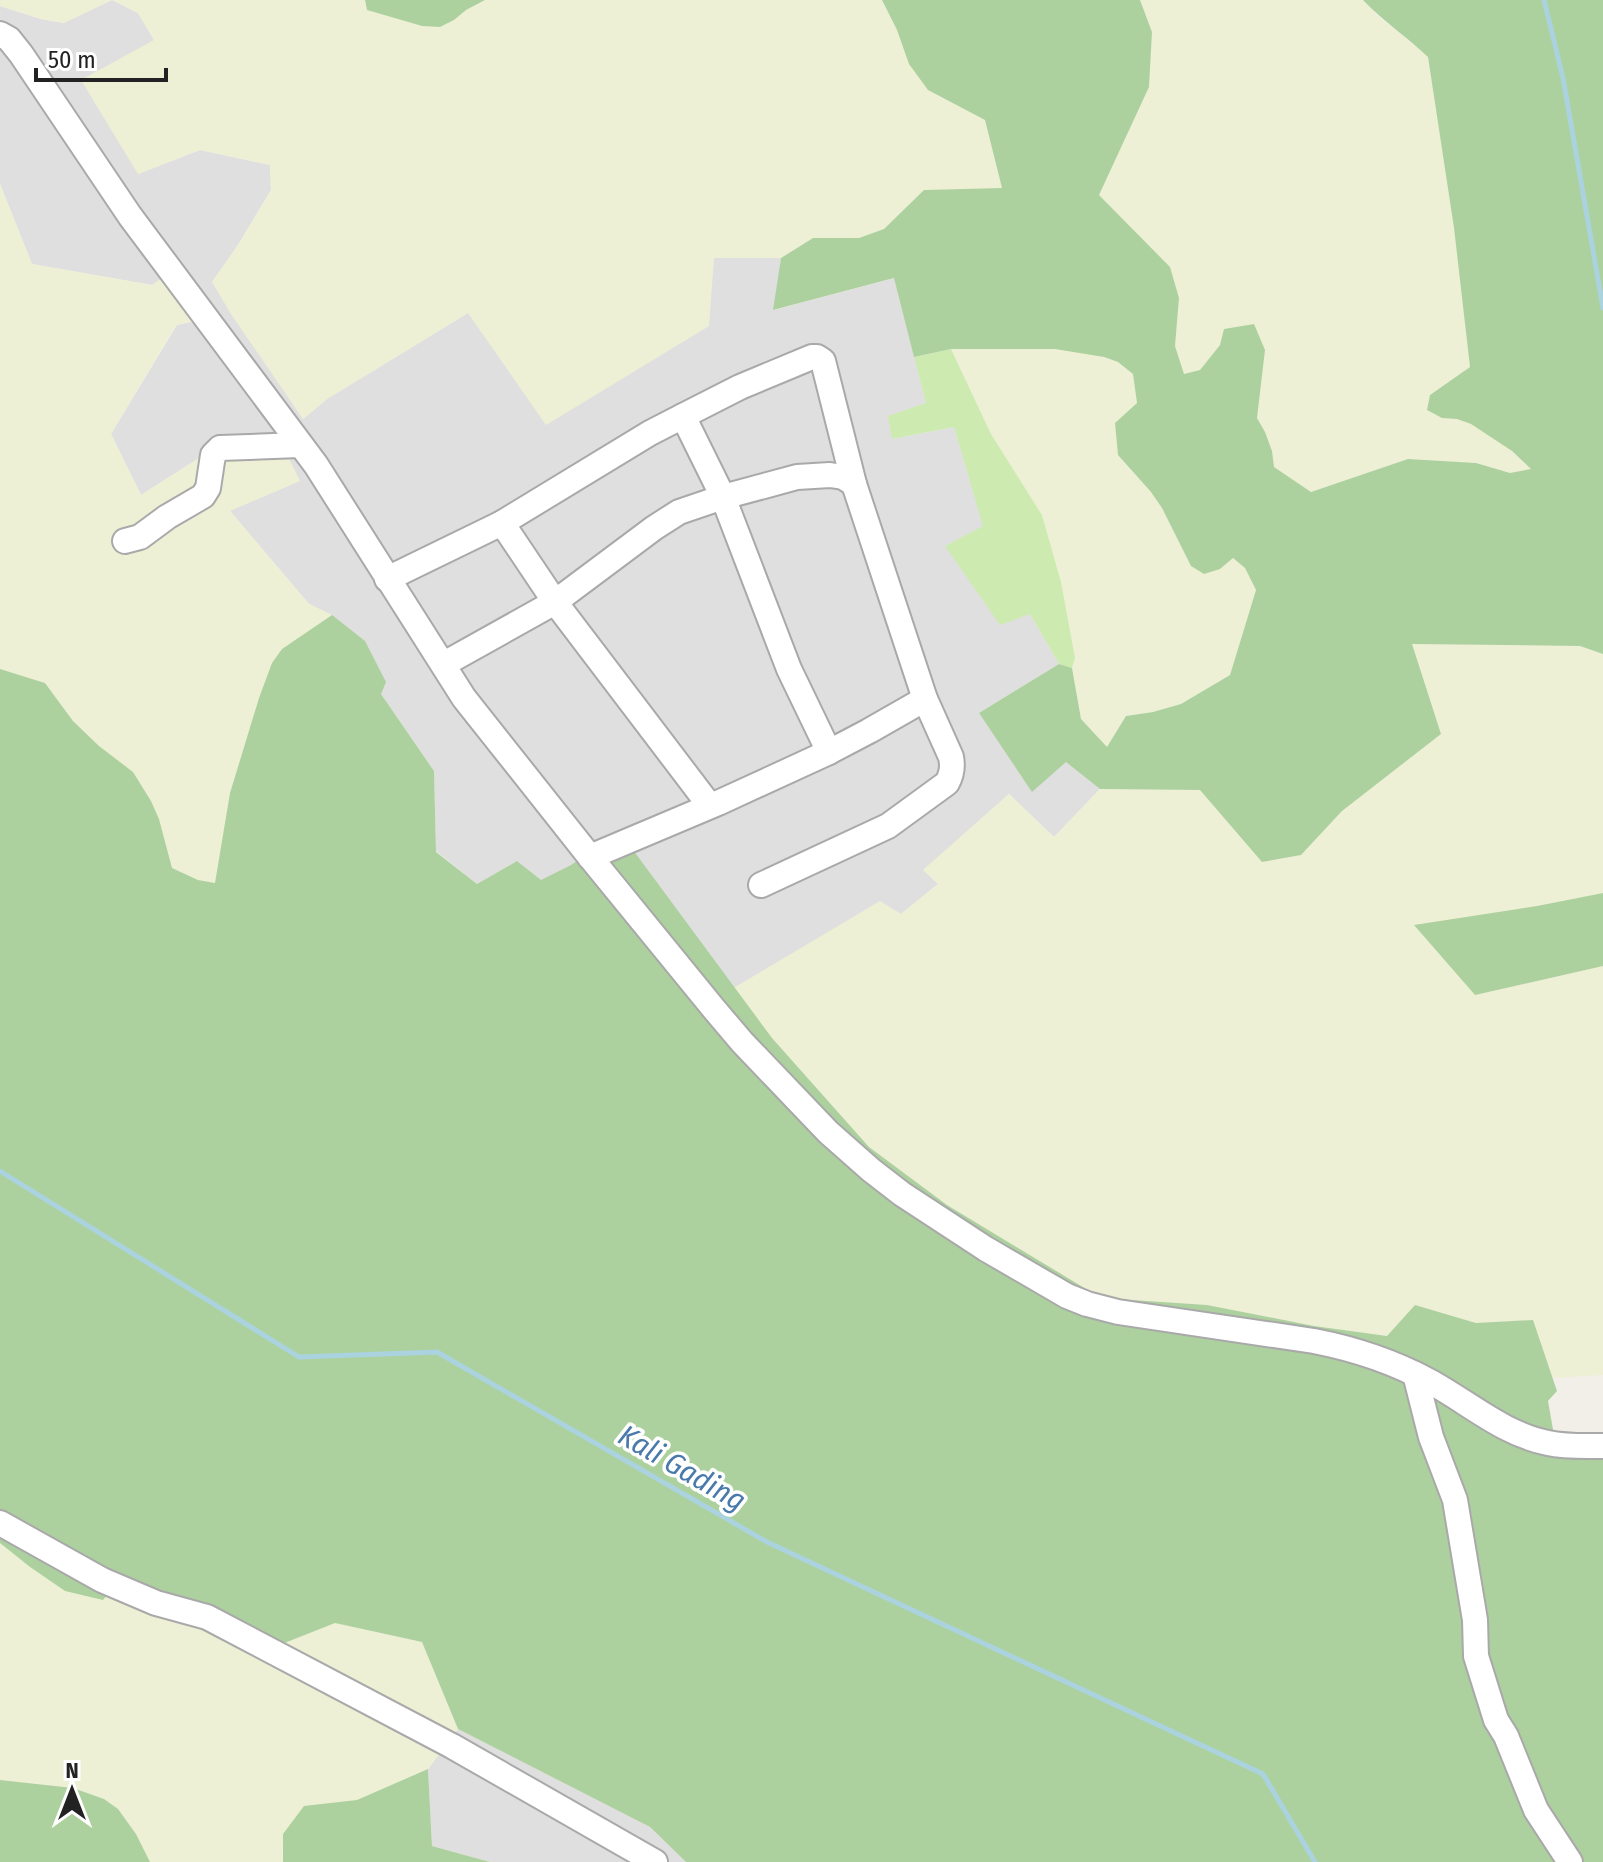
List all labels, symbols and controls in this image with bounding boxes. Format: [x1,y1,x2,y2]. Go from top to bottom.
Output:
scale bar [36,32,166,82]
text: 50 m [48,46,96,74]
water label: Kali Gading [612,1417,752,1519]
north arrow [32,1750,112,1830]
text: N [65,1757,79,1784]

